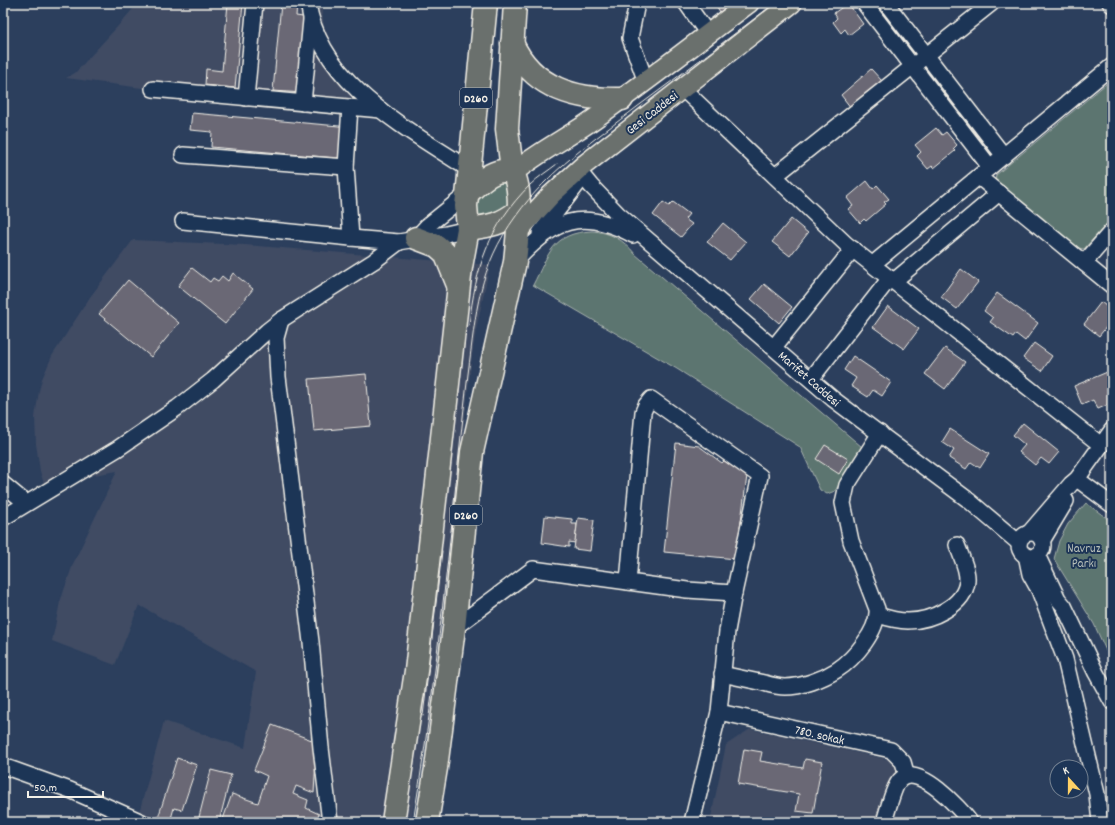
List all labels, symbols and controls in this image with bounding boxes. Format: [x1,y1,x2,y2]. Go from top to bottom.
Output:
street label: Gesi Caddesi [622,87,683,140]
road number: D260 [460,88,492,108]
street label: Marifet Caddesi [773,347,844,413]
road number: D260 [450,505,482,525]
park label: Navruz Parkı [1067,540,1101,574]
street label: 780. sokak [793,722,846,751]
north arrow [1049,759,1089,799]
text: K [1061,763,1071,780]
scale bar [28,773,103,799]
text: 50 m [34,780,57,797]

